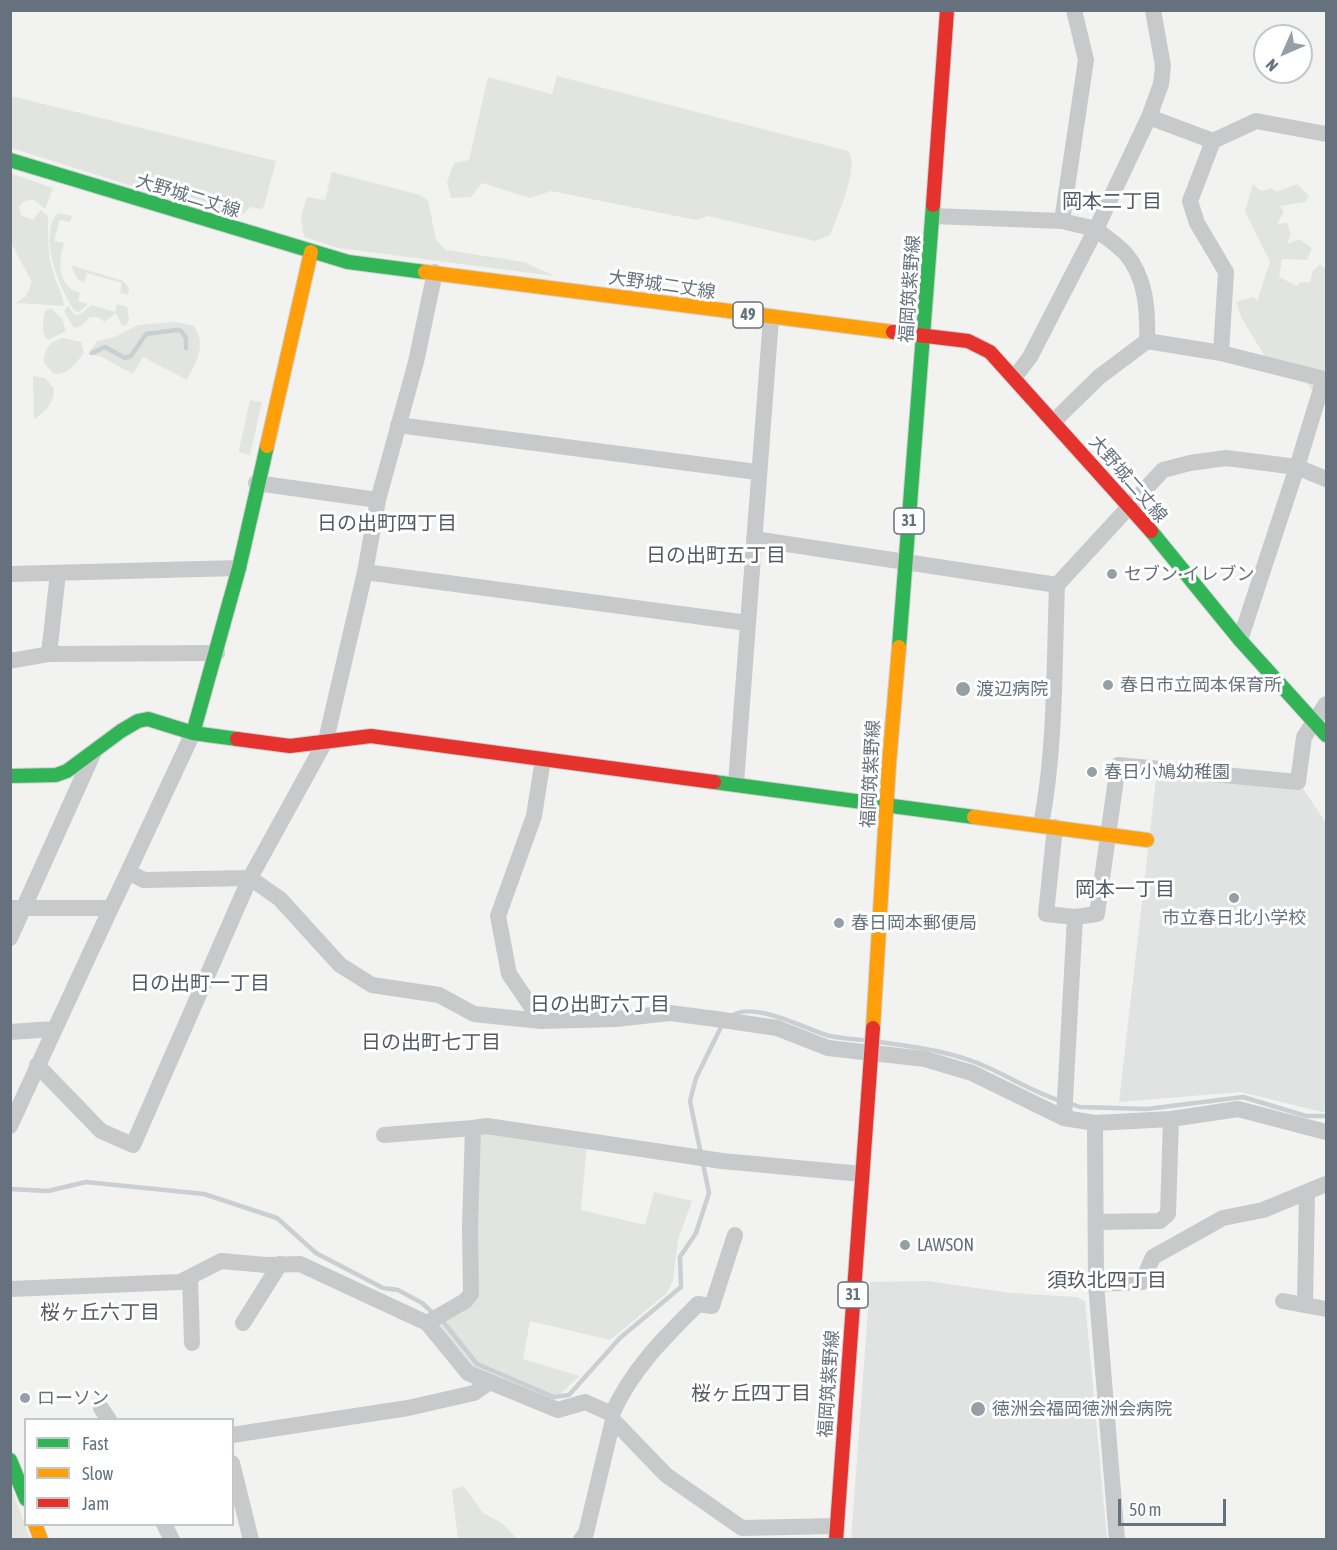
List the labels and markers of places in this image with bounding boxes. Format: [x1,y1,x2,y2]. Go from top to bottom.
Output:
place label: セブン-イレブン [1124,563,1254,585]
marker: セブン-イレブン [1105,567,1119,581]
place label: 春日市立岡本保育所 [1120,674,1282,696]
place label: 渡辺病院 [976,678,1048,700]
marker: 春日市立岡本保育所 [1101,678,1115,692]
marker: 渡辺病院 [954,680,972,698]
place label: 春日小鳩幼稚園 [1104,761,1230,783]
marker: 春日小鳩幼稚園 [1085,765,1099,779]
marker: 市立春日北小学校 [1227,891,1241,905]
place label: 市立春日北小学校 [1162,907,1306,929]
place label: 春日岡本郵便局 [851,912,977,934]
marker: 春日岡本郵便局 [832,916,846,930]
place label: LAWSON [917,1234,974,1256]
marker: LAWSON [898,1238,912,1252]
place label: ローソン [37,1387,109,1409]
marker: ローソン [18,1391,32,1405]
place label: 徳洲会福岡徳洲会病院 [992,1398,1172,1420]
marker: 徳洲会福岡徳洲会病院 [969,1400,987,1418]

